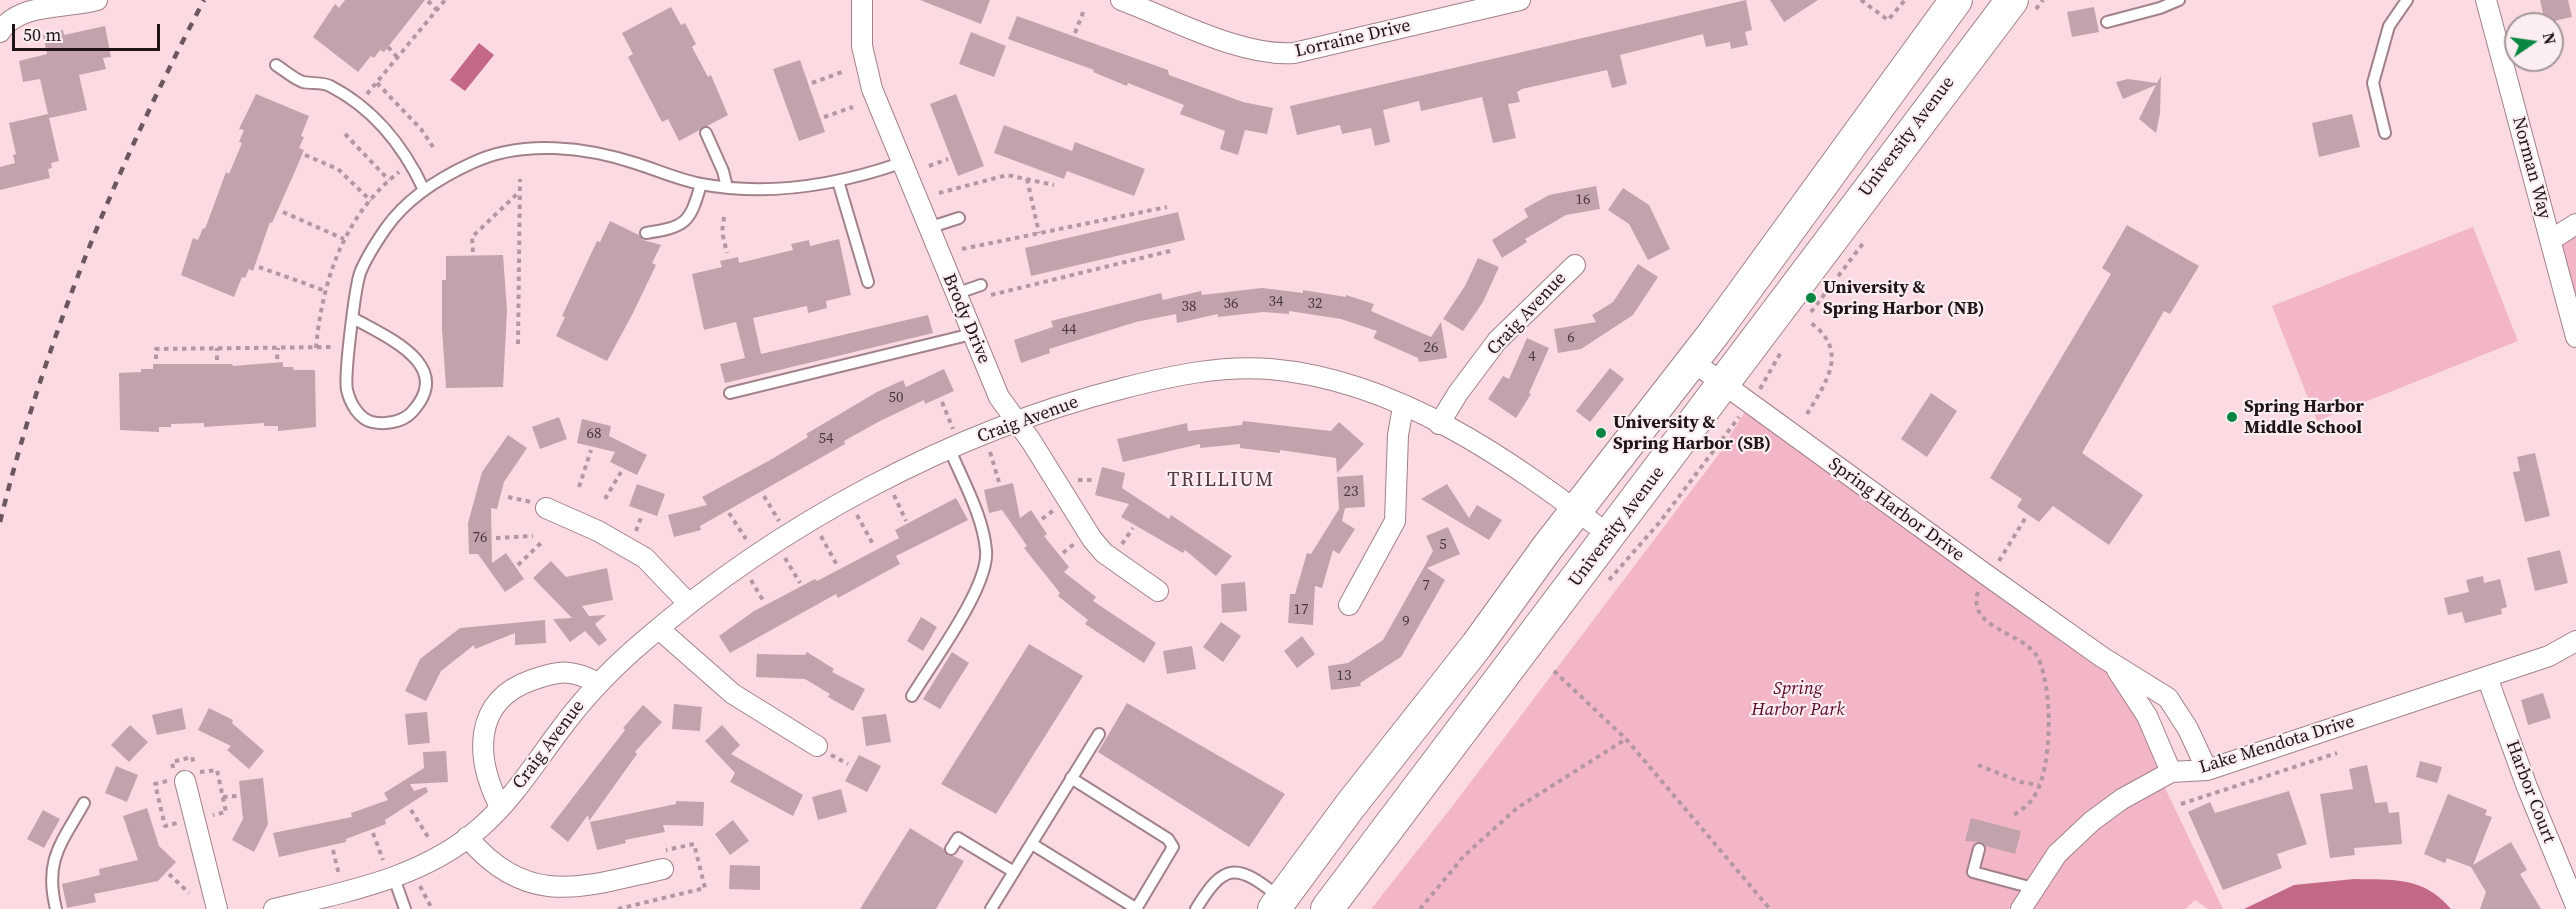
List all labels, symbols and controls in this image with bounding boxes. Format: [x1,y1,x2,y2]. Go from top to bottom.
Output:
scale bar [15,12,164,50]
north arrow [2504,12,2564,72]
street label: Lorraine Drive [1293,15,1413,63]
text: 50 m [23,22,61,47]
text: N [2538,30,2562,47]
street label: University Avenue [1855,72,1959,202]
street label: Norman Way [2507,114,2555,222]
house number: 16 [1576,191,1590,209]
street label: Craig Avenue [1483,268,1571,360]
street label: Brody Drive [937,271,995,367]
place label: University & Spring Harbor (NB) [1823,277,1985,320]
marker: University & Spring Harbor (NB) [1804,291,1818,305]
house number: 34 [1269,293,1283,311]
house number: 36 [1224,295,1238,313]
house number: 32 [1308,295,1322,313]
house number: 38 [1182,298,1196,316]
house number: 44 [1062,321,1076,339]
house number: 6 [1567,329,1575,347]
house number: 26 [1424,339,1438,357]
house number: 4 [1528,348,1536,366]
house number: 50 [889,389,903,407]
street label: Craig Avenue [975,392,1081,448]
place label: Spring Harbor Middle School [2244,396,2364,438]
marker: Spring Harbor Middle School [2225,410,2239,424]
place label: University & Spring Harbor (SB) [1613,412,1771,454]
house number: 68 [587,425,601,443]
marker: University & Spring Harbor (SB) [1594,426,1608,440]
house number: 54 [819,430,833,448]
street label: Spring Harbor Drive [1824,453,1968,567]
street label: University Avenue [1565,462,1669,592]
district label: TRILLIUM [1167,469,1275,493]
house number: 23 [1344,483,1358,501]
house number: 76 [473,529,487,547]
house number: 5 [1439,536,1447,554]
house number: 7 [1422,577,1430,595]
house number: 17 [1294,601,1308,619]
house number: 9 [1402,613,1410,631]
house number: 13 [1337,667,1351,685]
park label: Spring Harbor Park [1751,678,1845,720]
street label: Craig Avenue [509,696,589,794]
street label: Lake Mendota Drive [2197,711,2357,779]
street label: Harbor Court [2501,738,2559,846]

